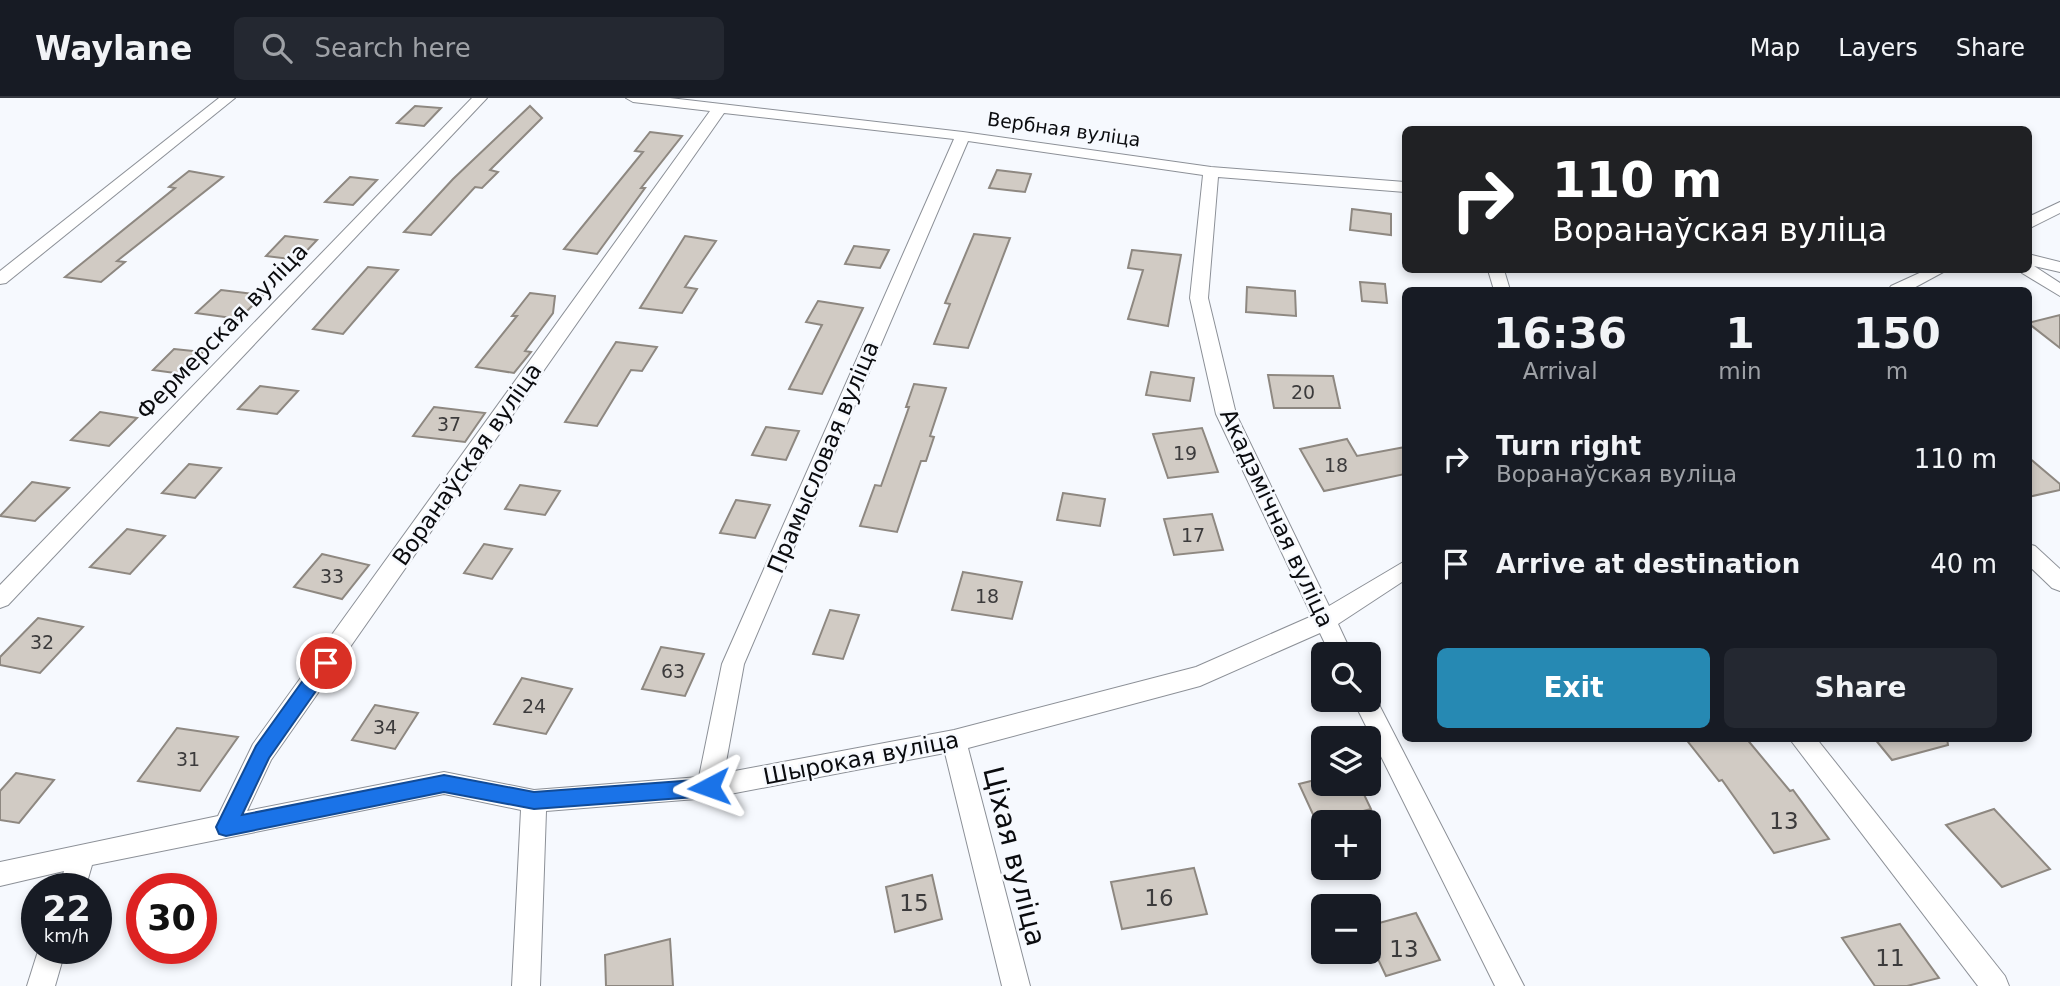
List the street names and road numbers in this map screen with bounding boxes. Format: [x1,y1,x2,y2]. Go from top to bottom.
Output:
street label: Вербная вуліца [986,107,1142,151]
street label: Фермерская вуліца [131,238,313,424]
street label: Прамысловая вуліца [762,337,884,577]
street label: Воранаўская вуліца [387,358,547,570]
street label: Акадэмічная вуліца [1215,405,1339,631]
street label: Шырокая вуліца [761,726,961,790]
street label: Ціхая вуліца [976,763,1053,949]

